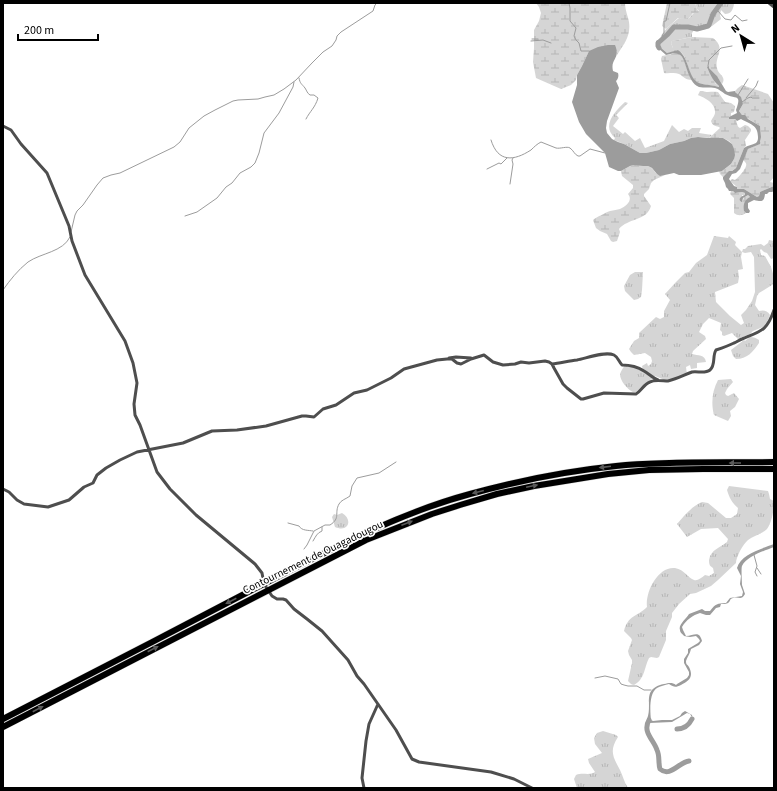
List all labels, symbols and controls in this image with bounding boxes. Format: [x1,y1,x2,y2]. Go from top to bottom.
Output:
scale bar [18,16,98,42]
north arrow [721,16,761,56]
text: N [728,20,743,37]
text: 200 m [24,22,54,39]
one-way arrow [728,460,741,466]
one-way arrow [599,464,611,470]
one-way arrow [526,483,538,489]
one-way arrow [471,489,484,495]
street label: Contournement de Ouagadougou [240,516,386,598]
one-way arrow [402,520,414,526]
one-way arrow [226,598,237,604]
one-way arrow [147,646,159,652]
one-way arrow [32,706,43,712]

